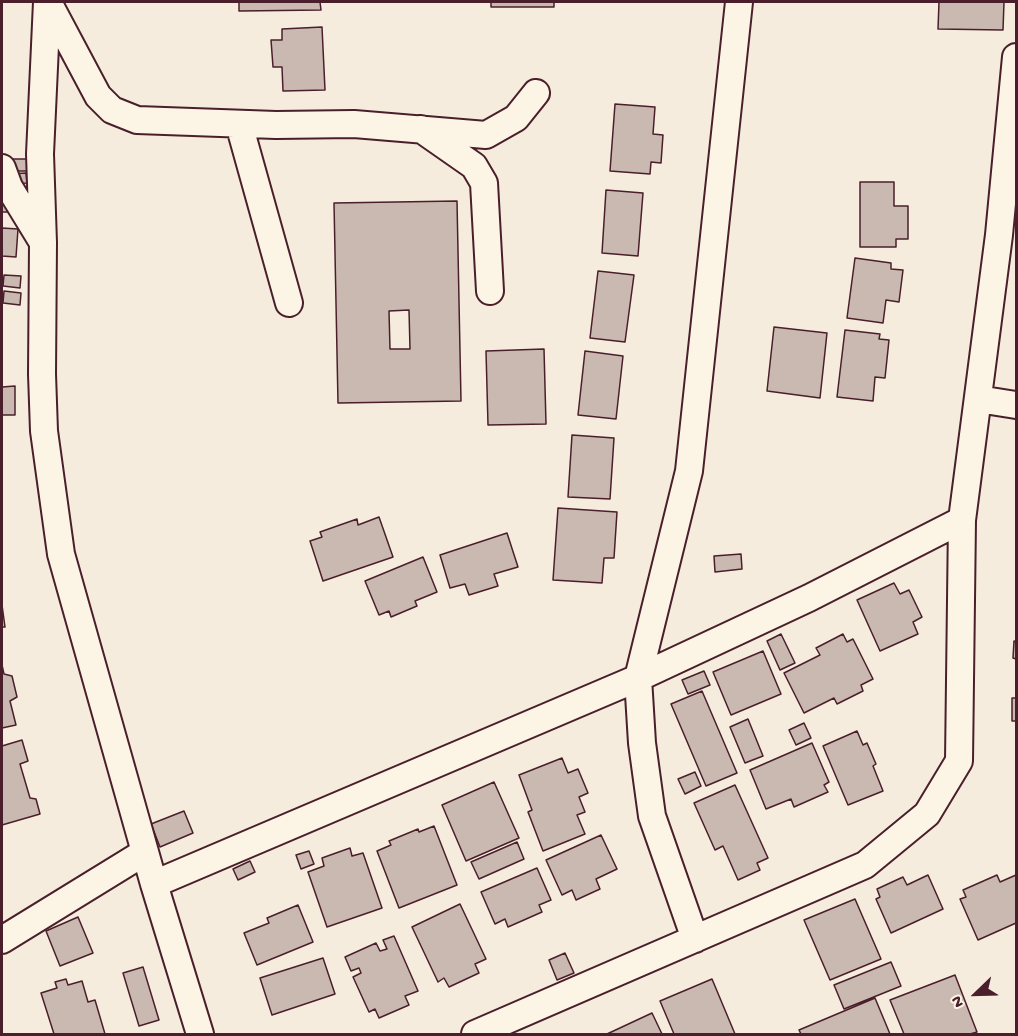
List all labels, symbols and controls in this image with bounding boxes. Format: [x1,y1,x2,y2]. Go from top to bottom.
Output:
north arrow [946,964,1006,1024]
text: N [948,993,970,1010]

